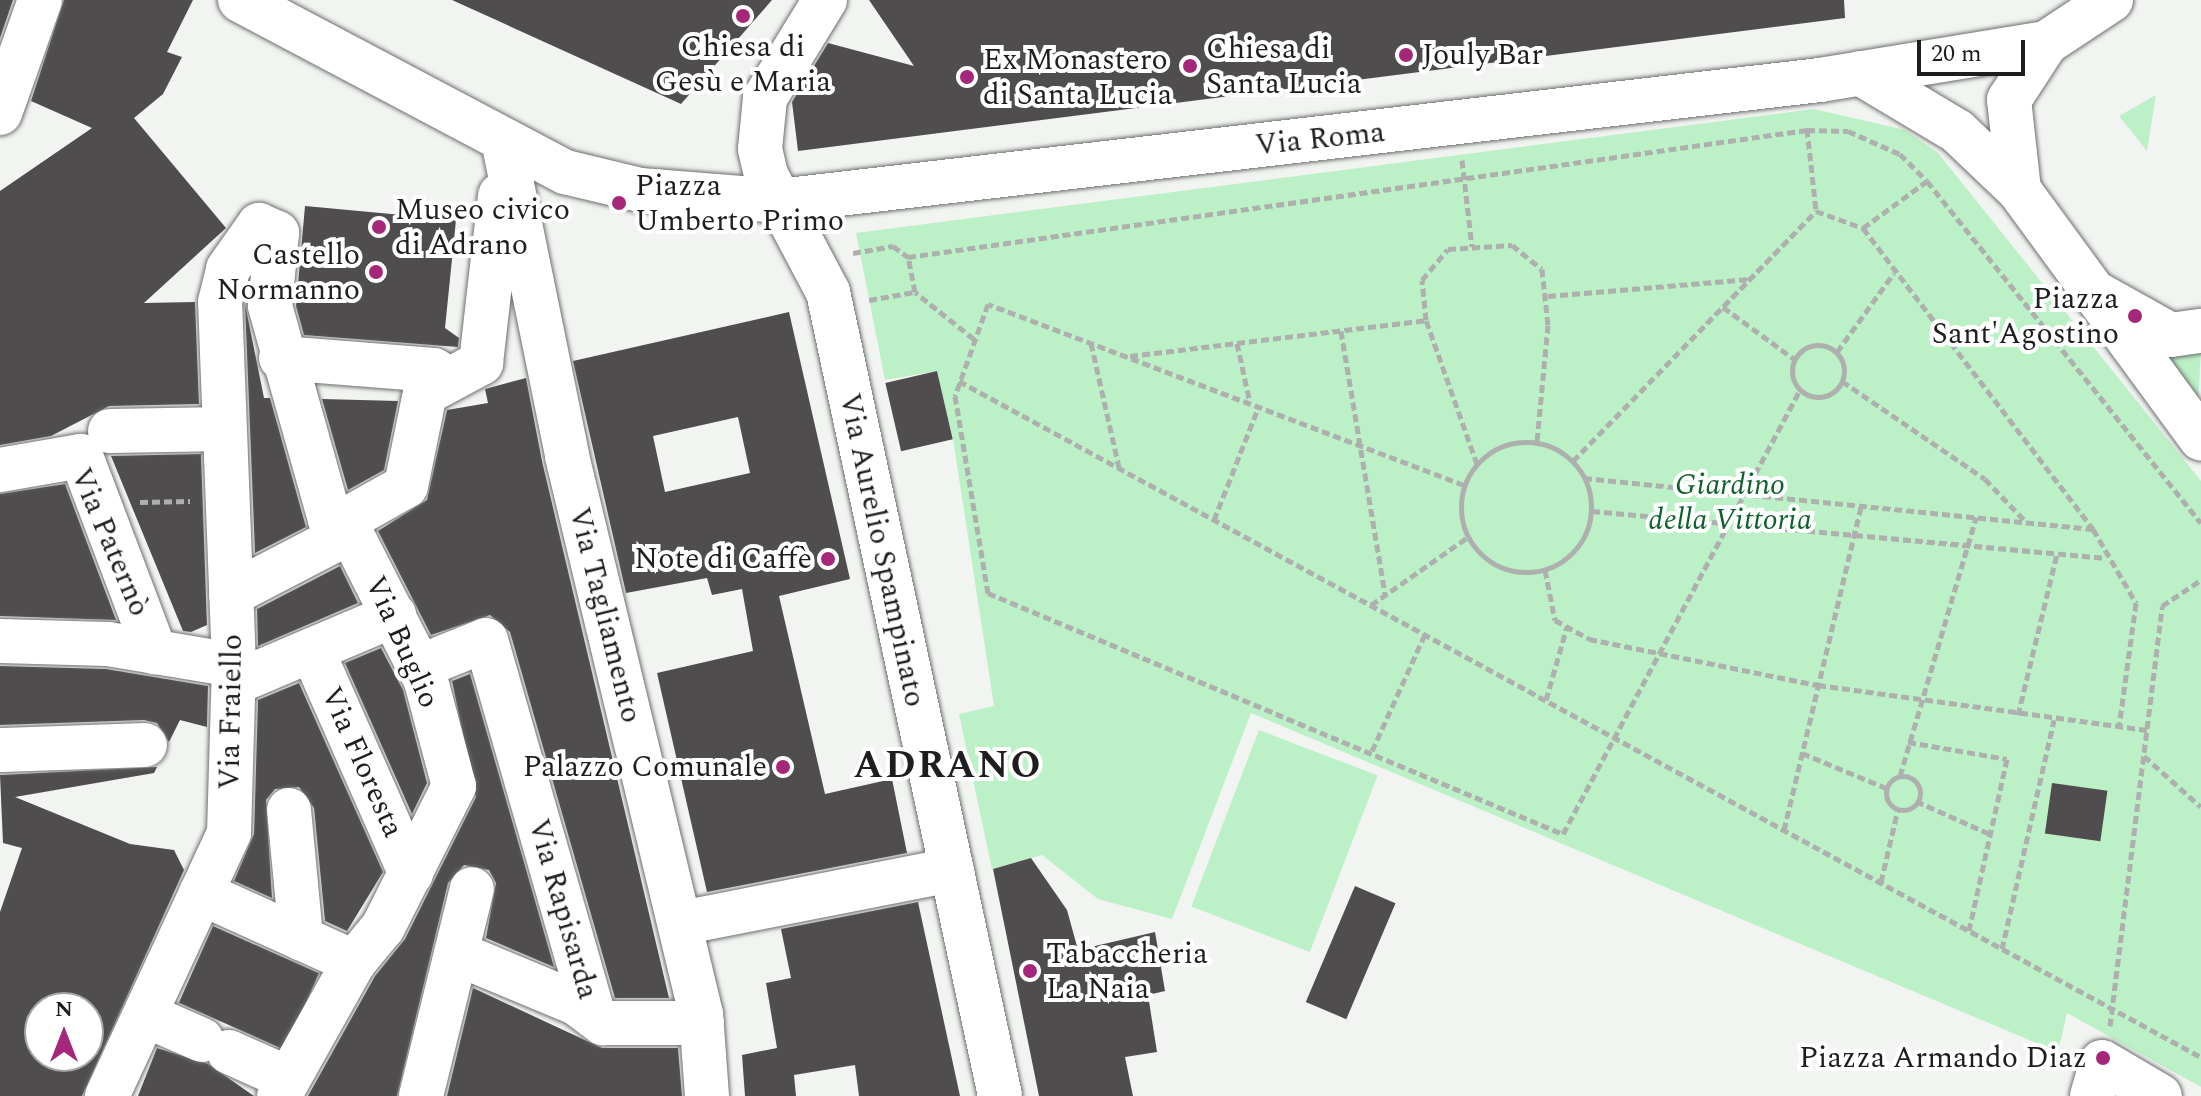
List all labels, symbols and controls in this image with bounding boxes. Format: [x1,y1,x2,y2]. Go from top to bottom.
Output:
marker: Chiesa di Gesù e Maria [734,7,752,25]
scale bar [1921,24,2029,74]
place label: Chiesa di Gesù e Maria [655,29,831,100]
place label: Chiesa di Santa Lucia [1206,31,1362,102]
text: 20 m [1931,36,1982,72]
place label: Jouly Bar [1422,37,1543,73]
place label: Ex Monastero di Santa Lucia [983,42,1172,112]
marker: Jouly Bar [1397,46,1415,64]
marker: Chiesa di Santa Lucia [1181,57,1199,75]
marker: Ex Monastero di Santa Lucia [958,68,976,86]
street label: Via Roma [1253,114,1387,164]
place label: Piazza Umberto Primo [635,168,844,238]
place label: Museo civico di Adrano [395,192,570,262]
marker: Piazza Umberto Primo [610,194,628,212]
marker: Museo civico di Adrano [370,218,388,236]
place label: Castello Normanno [216,237,360,308]
marker: Castello Normanno [367,263,385,281]
place label: Piazza Sant'Agostino [1932,281,2119,352]
marker: Piazza Sant'Agostino [2126,307,2144,325]
street label: Via Aurelio Spampinato [831,390,933,710]
street label: Via Paternò [63,462,157,622]
park label: Giardino della Vittoria [1648,467,1812,538]
street label: Via Tagliamento [561,503,649,727]
place label: Note di Caffè [634,541,812,577]
marker: Note di Caffè [819,550,837,568]
street label: Via Buglio [357,570,447,714]
street label: Via Fraiello [212,634,250,790]
street label: Via Floresta [313,681,411,843]
district label: ADRANO [853,744,1043,790]
place label: Palazzo Comunale [523,749,767,785]
marker: Palazzo Comunale [774,758,792,776]
street label: Via Rapisarda [520,815,606,1003]
place label: Tabaccheria La Naia [1046,936,1208,1006]
marker: Tabaccheria La Naia [1021,962,1039,980]
north arrow [24,992,104,1072]
text: N [55,993,73,1026]
place label: Piazza Armando Diaz [1799,1040,2087,1076]
marker: Piazza Armando Diaz [2094,1049,2112,1067]

